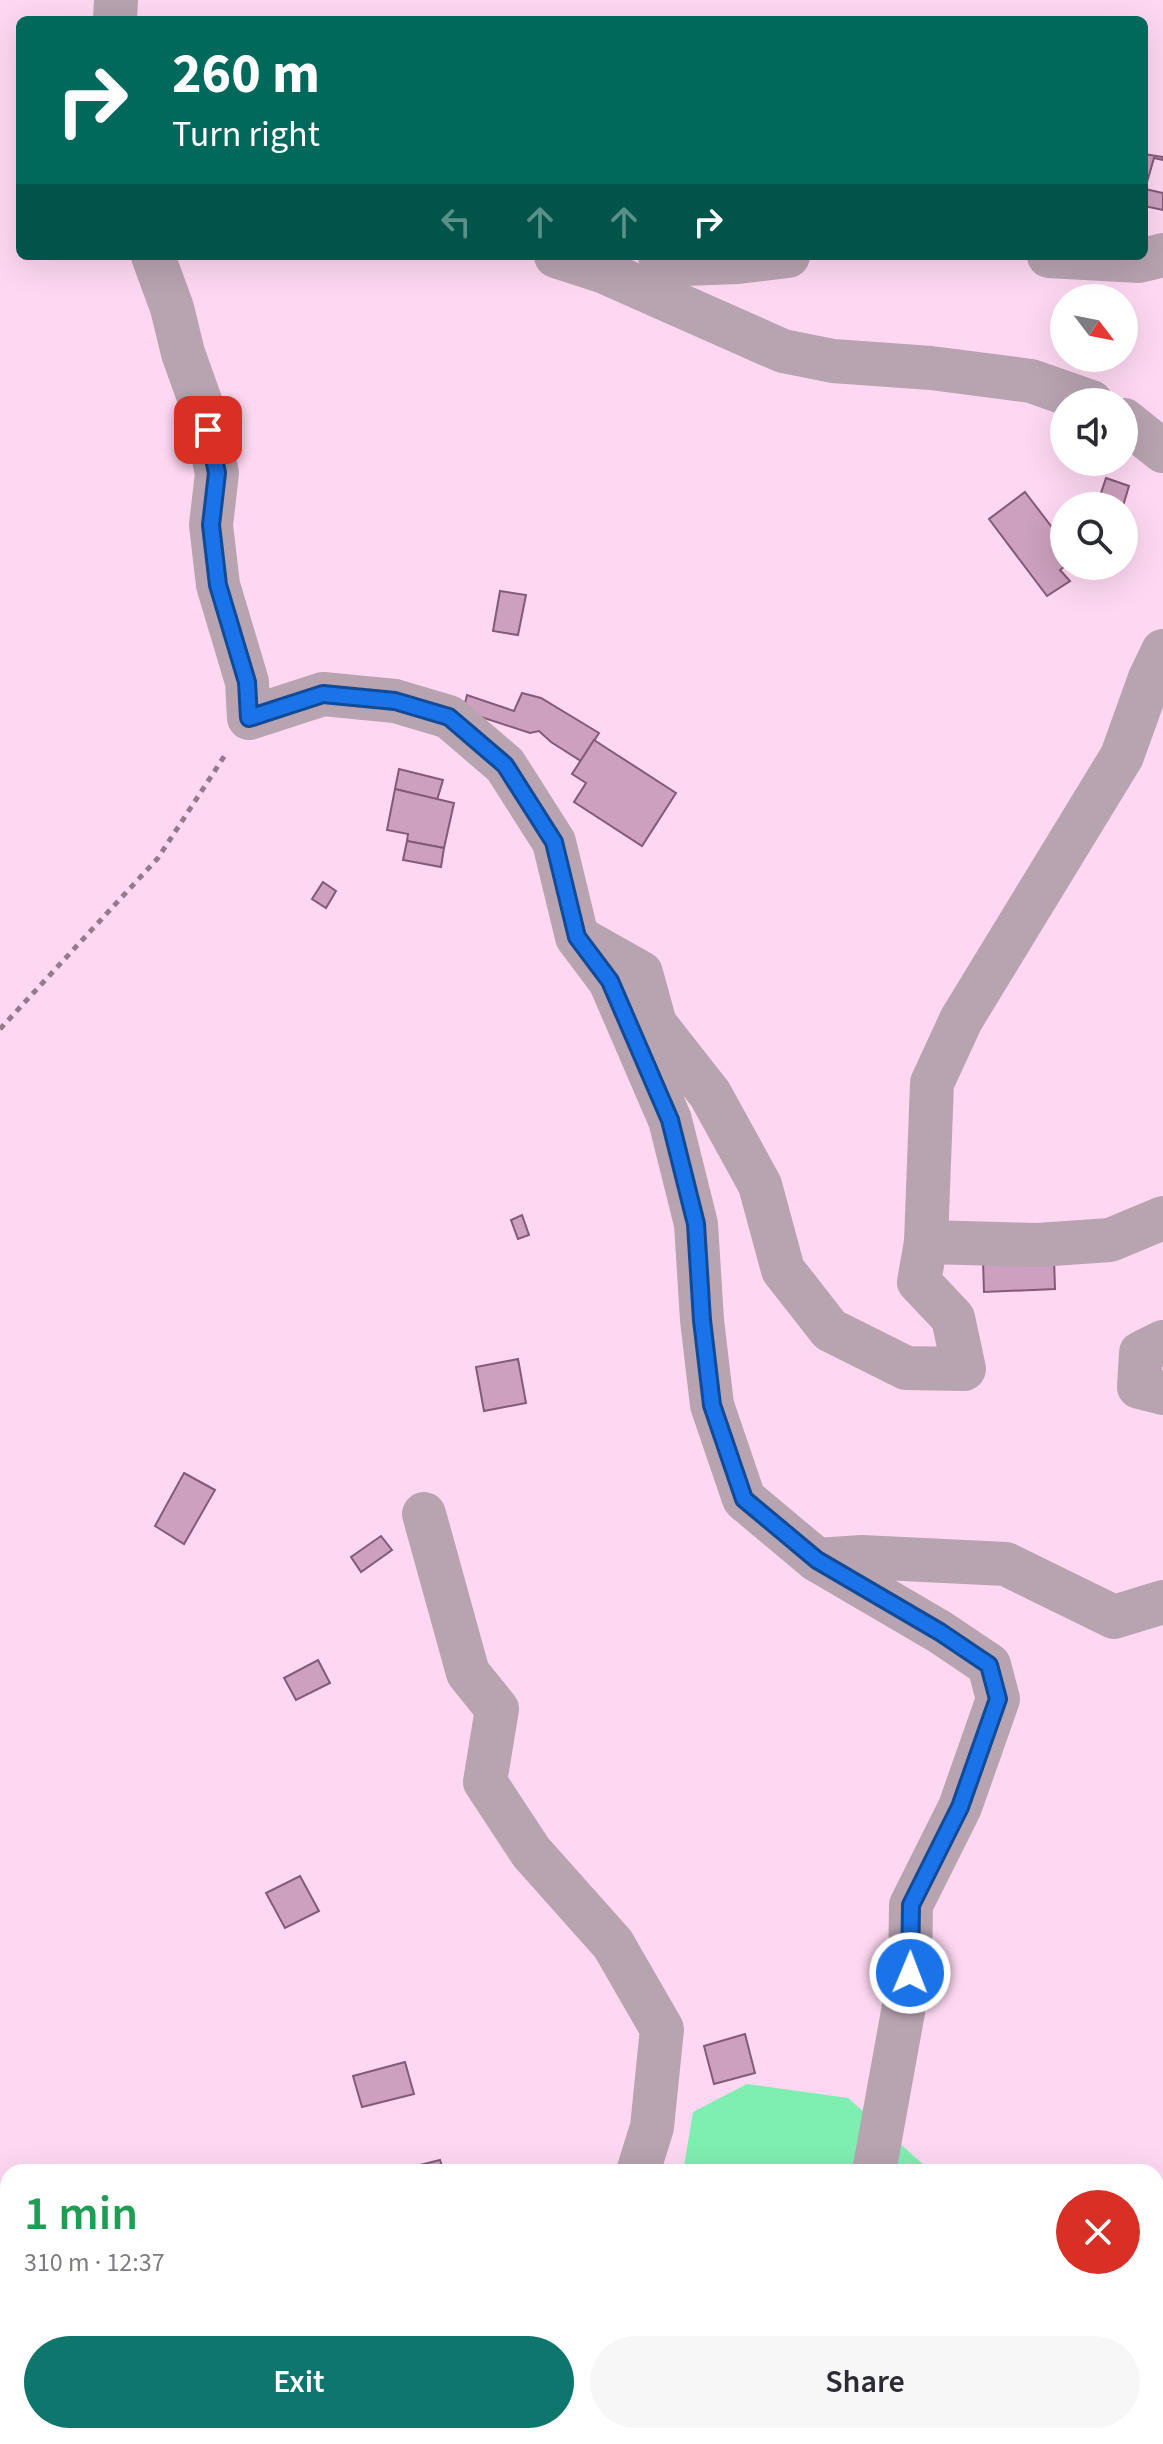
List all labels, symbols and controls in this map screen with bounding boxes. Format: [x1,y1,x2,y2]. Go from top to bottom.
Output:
text: 260 m [172,35,320,114]
icon: right [40,48,144,152]
text: Turn right [172,109,320,160]
icon: left [434,200,478,244]
icon: ahead [518,200,562,244]
icon: ahead [602,200,646,244]
icon: right [686,200,730,244]
north arrow [1050,284,1138,372]
map controls [1050,284,1138,580]
button: sound [1050,388,1138,476]
pin [174,396,242,464]
icon: arrive [186,408,230,452]
button: search [1050,492,1138,580]
position arrow [868,1931,952,2015]
text: 1 min [24,2180,138,2248]
button: close [1056,2190,1140,2274]
text: 310 m · 12:37 [24,2244,165,2281]
button: Exit [24,2336,574,2428]
button: Share [590,2336,1140,2428]

